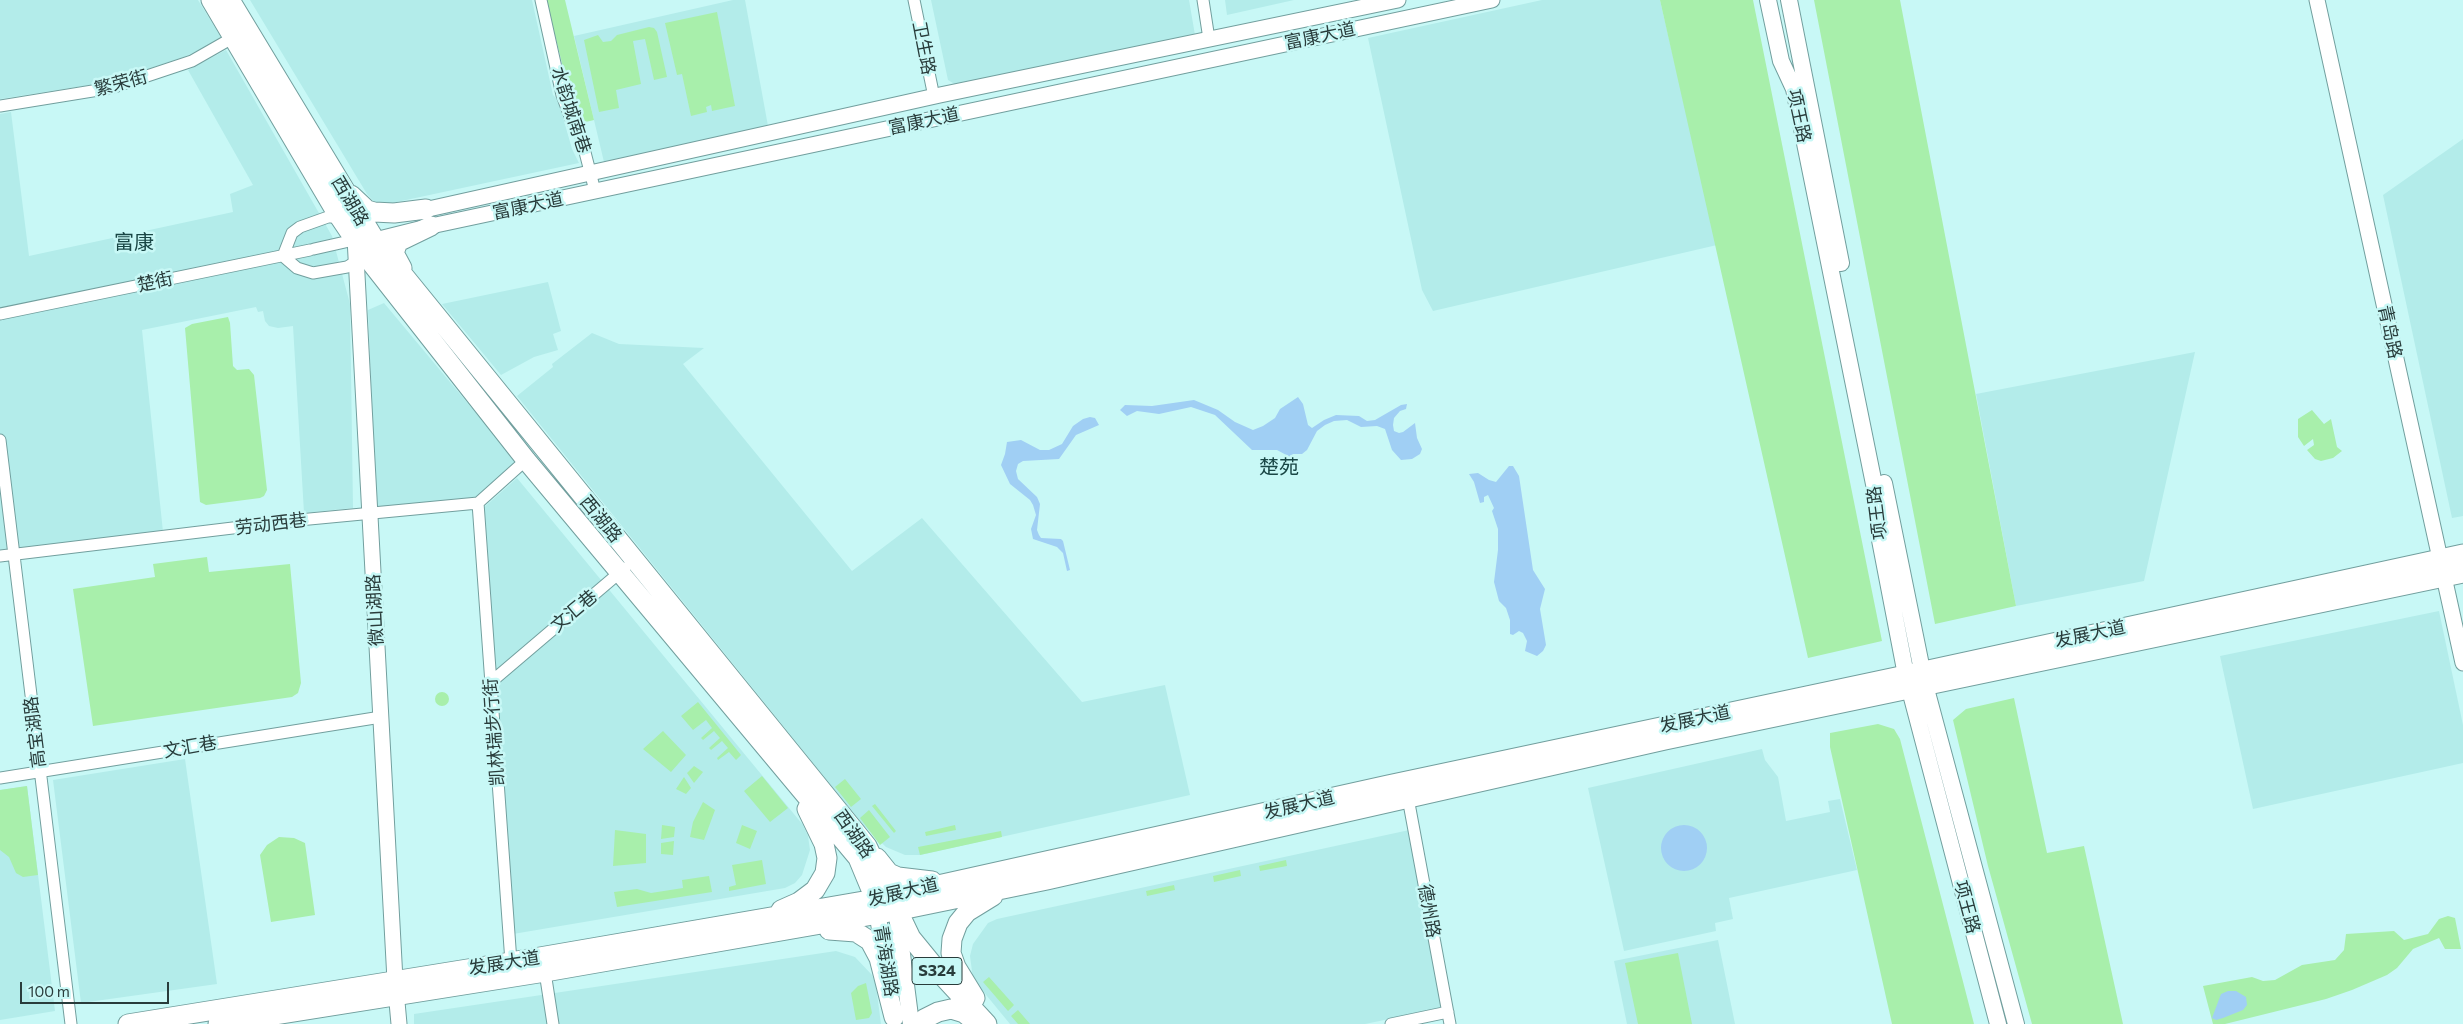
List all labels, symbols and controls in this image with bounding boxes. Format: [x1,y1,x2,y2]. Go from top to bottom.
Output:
street label: 富康大道 [1283,18,1357,54]
street label: 卫生路 [908,19,940,77]
street label: 水韵城南巷 [547,64,595,156]
street label: 繁荣街 [92,66,150,100]
street label: 项王路 [1783,87,1815,145]
street label: 富康大道 [887,103,961,139]
street label: 西湖路 [327,172,373,230]
street label: 富康大道 [491,188,565,224]
district label: 富康 [114,230,154,254]
street label: 楚街 [135,268,175,296]
street label: 青岛路 [2374,303,2406,361]
district label: 楚苑 [1259,455,1299,479]
street label: 项王路 [1863,485,1891,541]
street label: 西湖路 [576,491,626,547]
street label: 劳动西巷 [234,509,308,539]
street label: 微山湖路 [362,573,388,647]
street label: 文汇巷 [546,585,602,637]
street label: 发展大道 [2053,616,2127,652]
street label: 凯林瑞步行街 [479,677,509,787]
street label: 高宝湖路 [20,695,50,769]
street label: 发展大道 [1658,701,1732,737]
street label: 文汇巷 [162,732,218,762]
street label: 发展大道 [1261,786,1337,824]
street label: 西湖路 [830,806,878,862]
street label: 发展大道 [865,873,941,911]
street label: 项王路 [1950,878,1984,936]
street label: 德州路 [1414,883,1444,939]
street label: 青海湖路 [870,924,902,998]
street label: 发展大道 [467,947,541,979]
road number: S324 [912,958,962,984]
scale bar [22,972,171,1004]
text: 100 m [28,982,70,1000]

